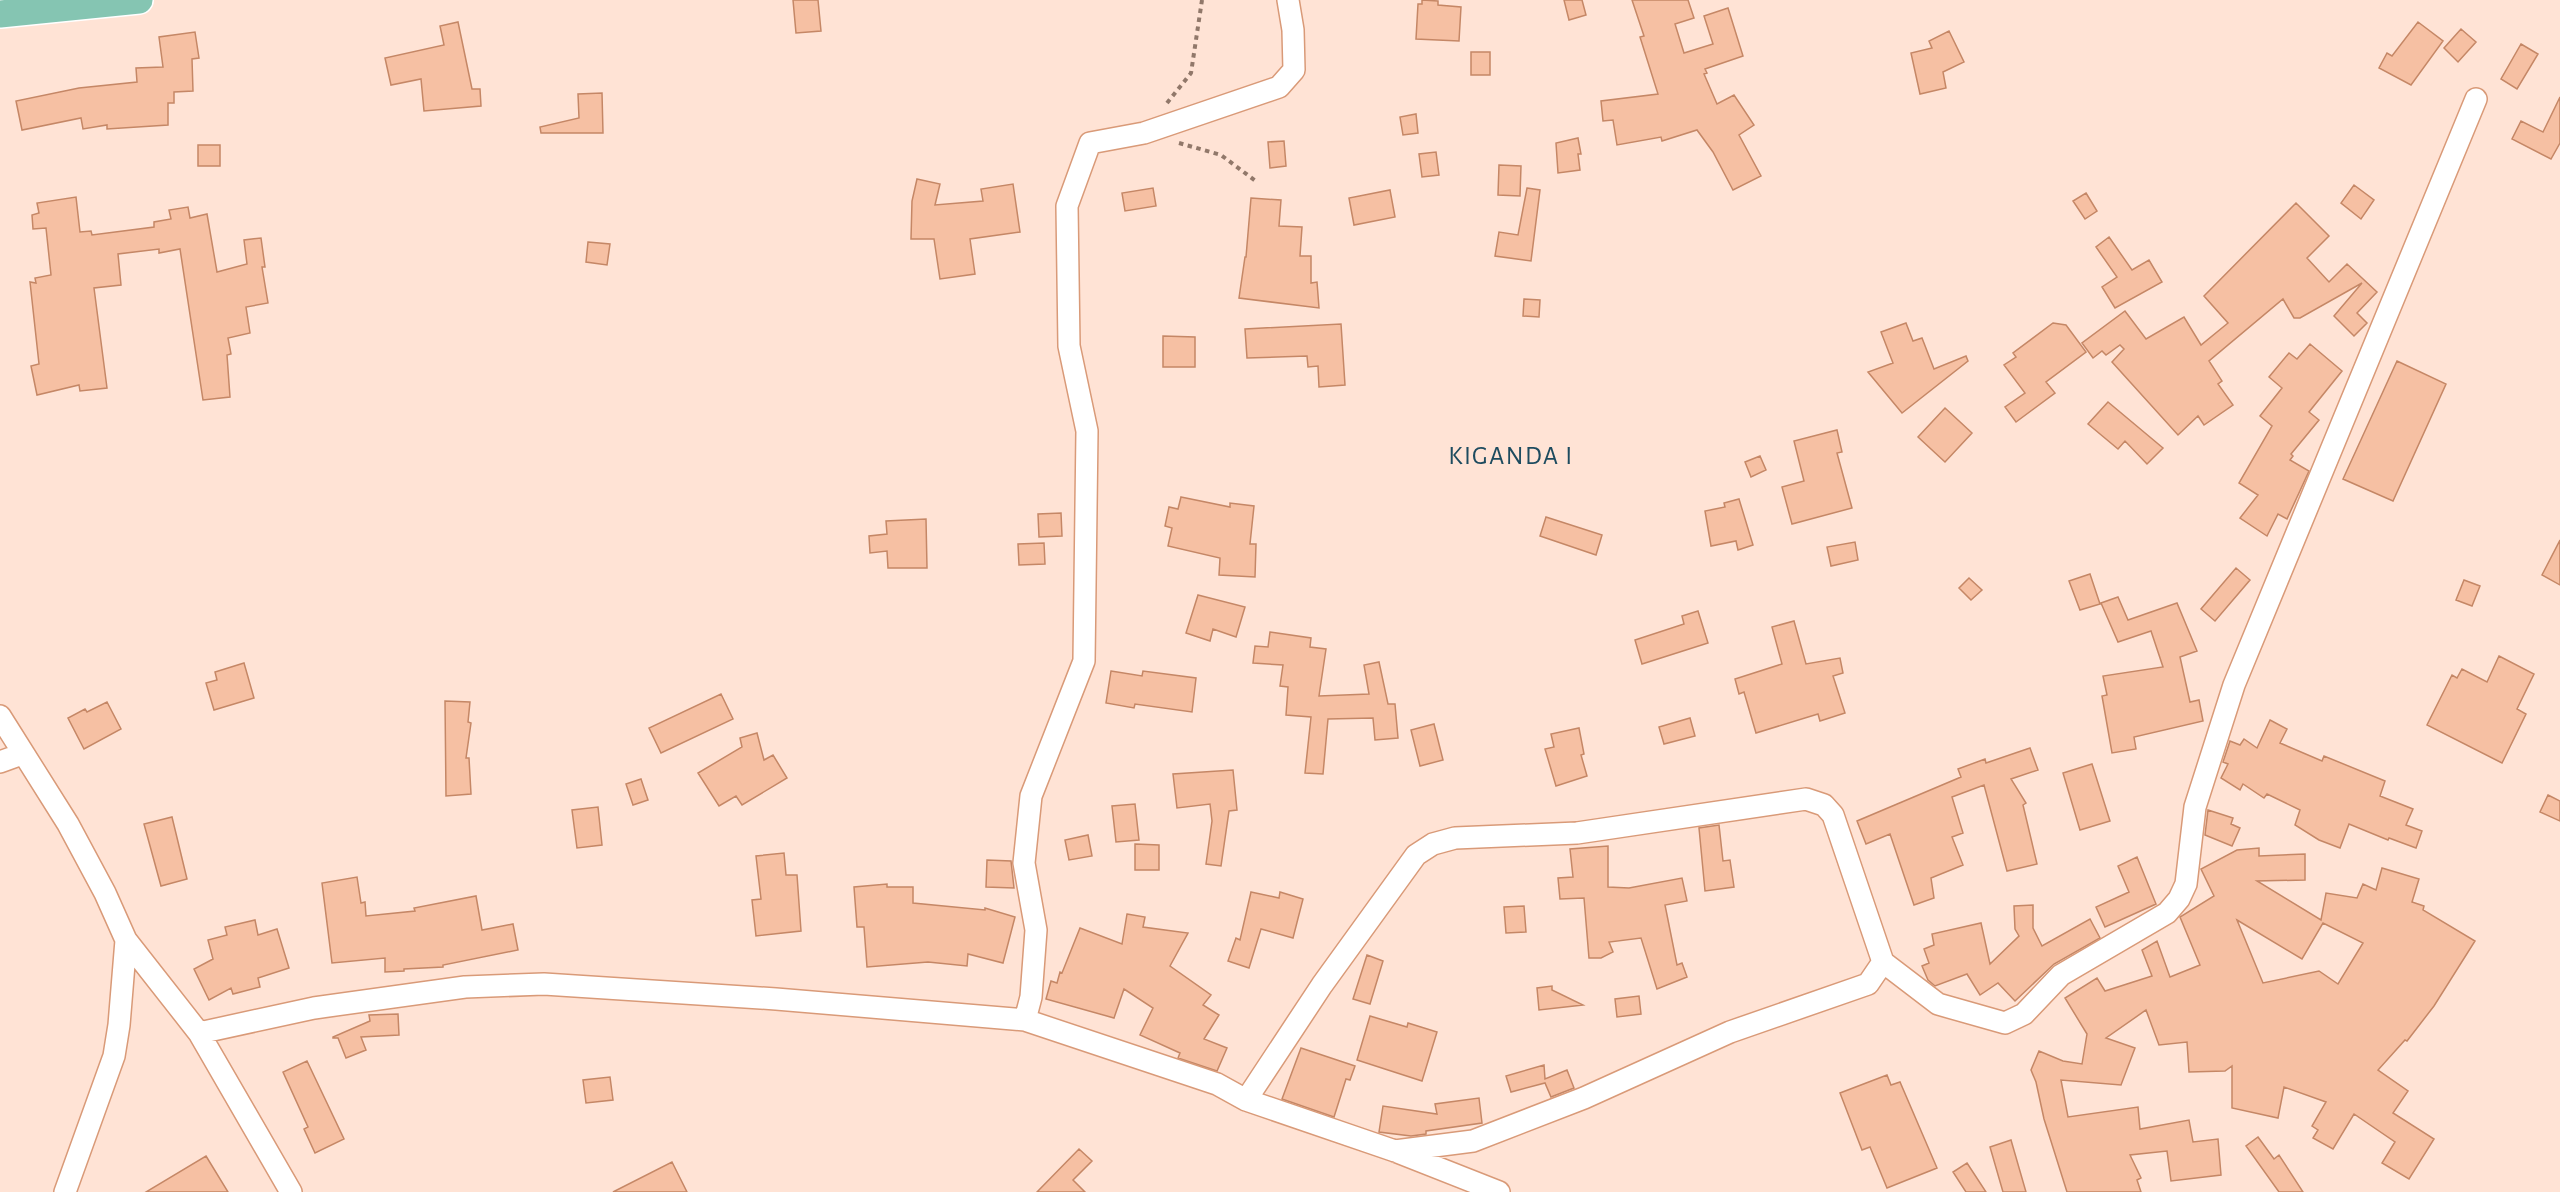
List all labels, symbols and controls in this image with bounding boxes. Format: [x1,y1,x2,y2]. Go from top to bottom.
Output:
district label: KIGANDA I [1448,443,1574,469]

